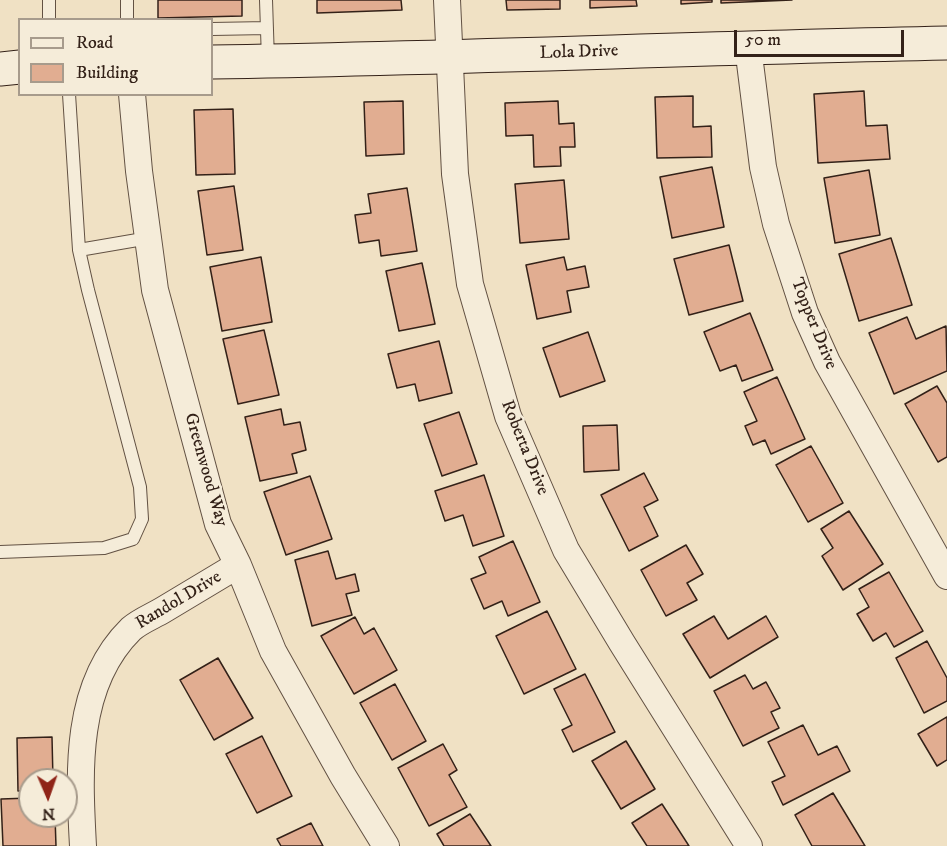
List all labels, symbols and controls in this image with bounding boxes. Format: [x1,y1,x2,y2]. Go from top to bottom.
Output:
legend [18,18,213,96]
scale bar [737,18,906,56]
text: 50 m [745,29,781,51]
text: Road [76,32,113,54]
street label: Lola Drive [539,41,619,65]
text: Building [76,62,138,84]
street label: Topper Drive [785,275,841,373]
street label: Roberta Drive [495,397,553,499]
street label: Greenwood Way [179,411,231,529]
street label: Randol Drive [132,567,226,635]
north arrow [18,768,78,828]
text: N [42,804,55,824]

